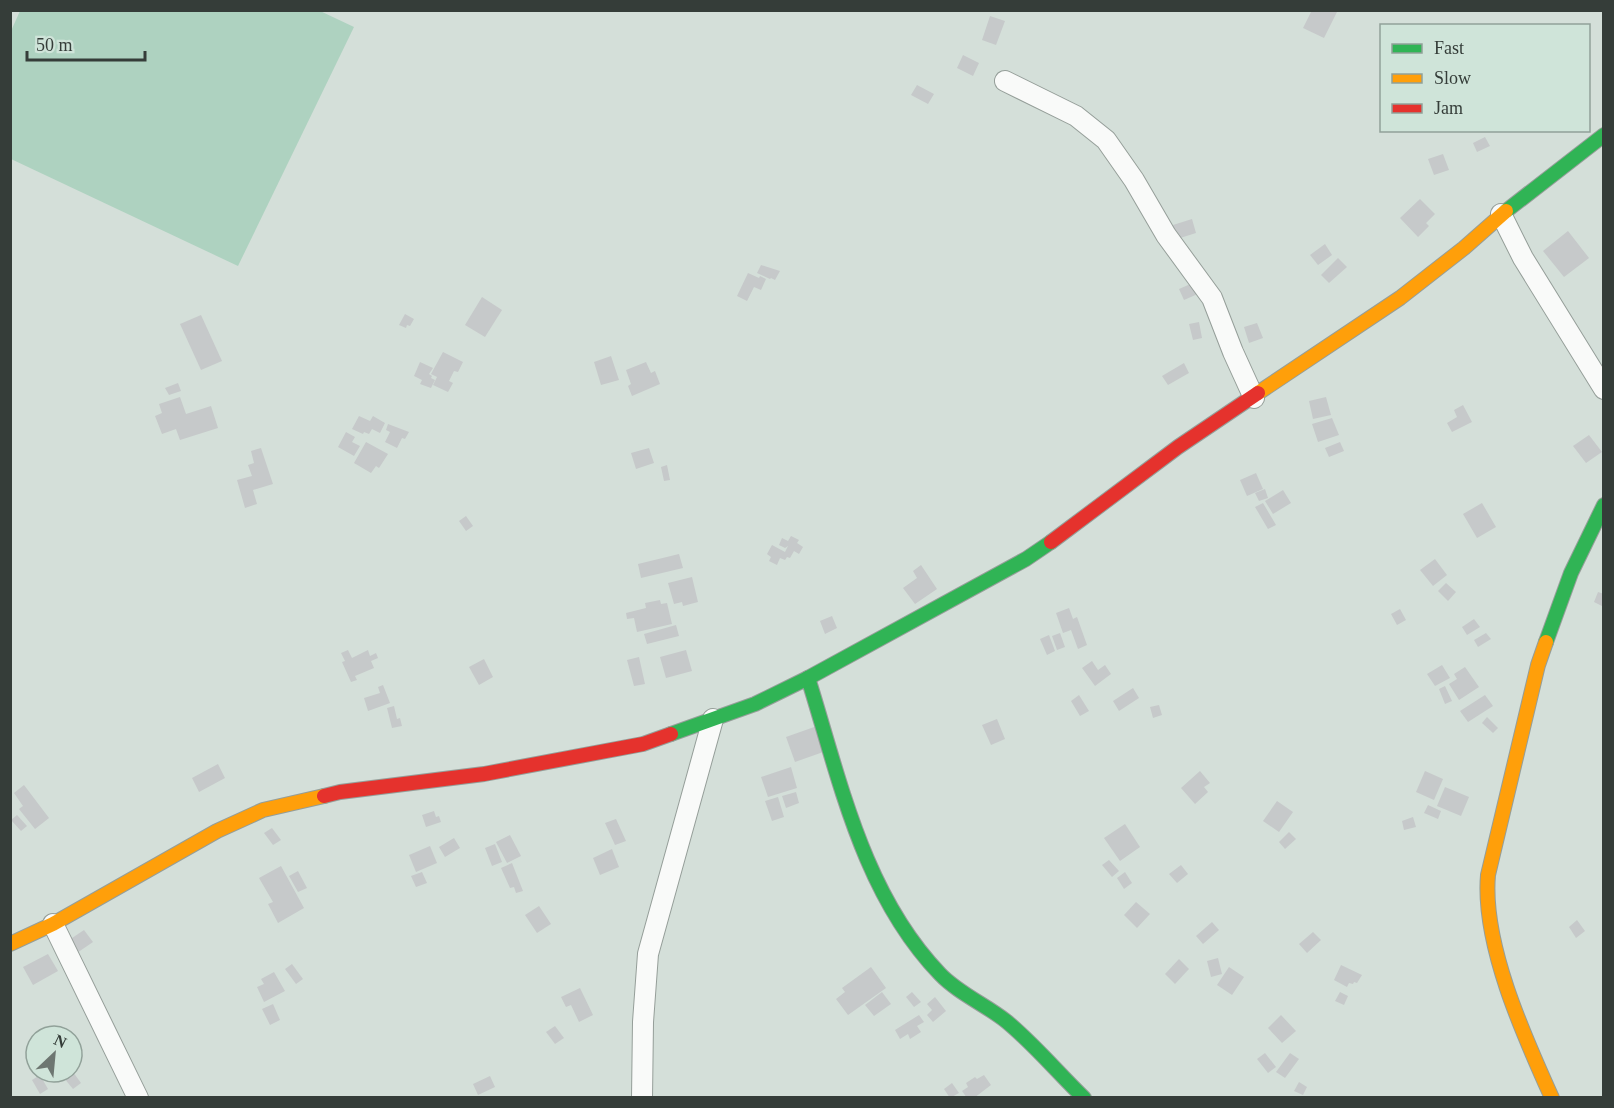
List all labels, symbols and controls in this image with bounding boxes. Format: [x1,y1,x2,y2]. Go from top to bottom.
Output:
scale bar [27,24,146,62]
legend [1380,24,1590,132]
text: 50 m [36,35,73,55]
text: Fast [1434,38,1464,58]
text: Slow [1434,68,1471,88]
text: Jam [1434,98,1463,118]
north arrow [24,1024,84,1084]
text: N [51,1031,70,1051]

